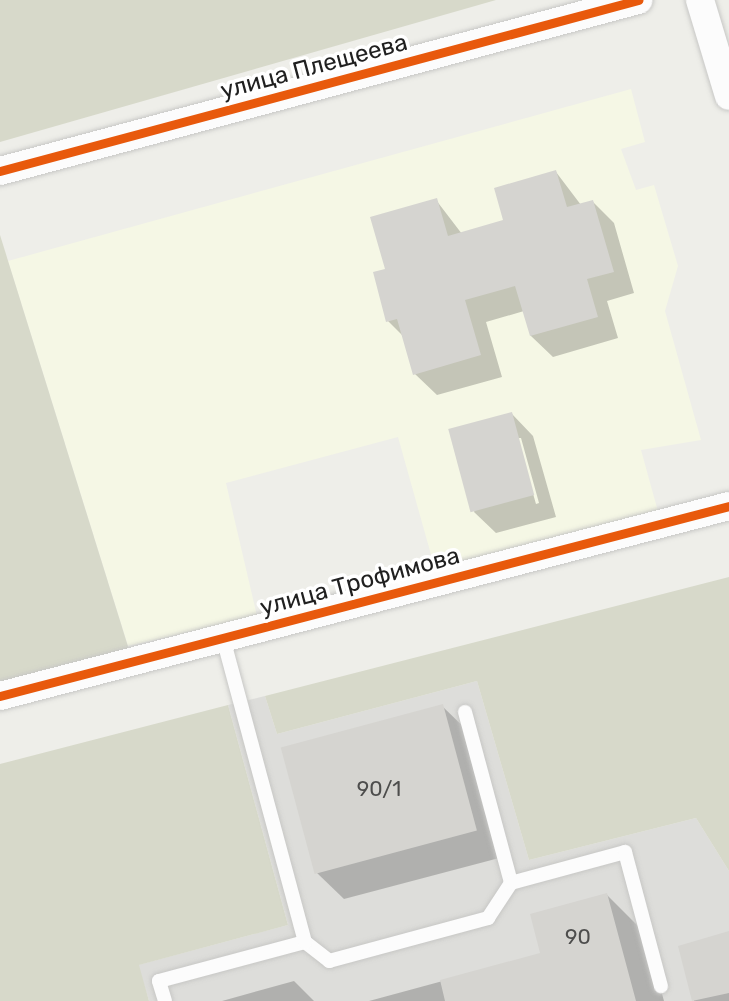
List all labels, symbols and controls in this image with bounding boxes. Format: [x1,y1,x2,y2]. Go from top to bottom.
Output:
street label: улица Плещеева [217,28,411,106]
street label: улица Трофимова [257,541,463,623]
house number: 90/1 [357,776,401,802]
house number: 90 [565,924,591,950]

